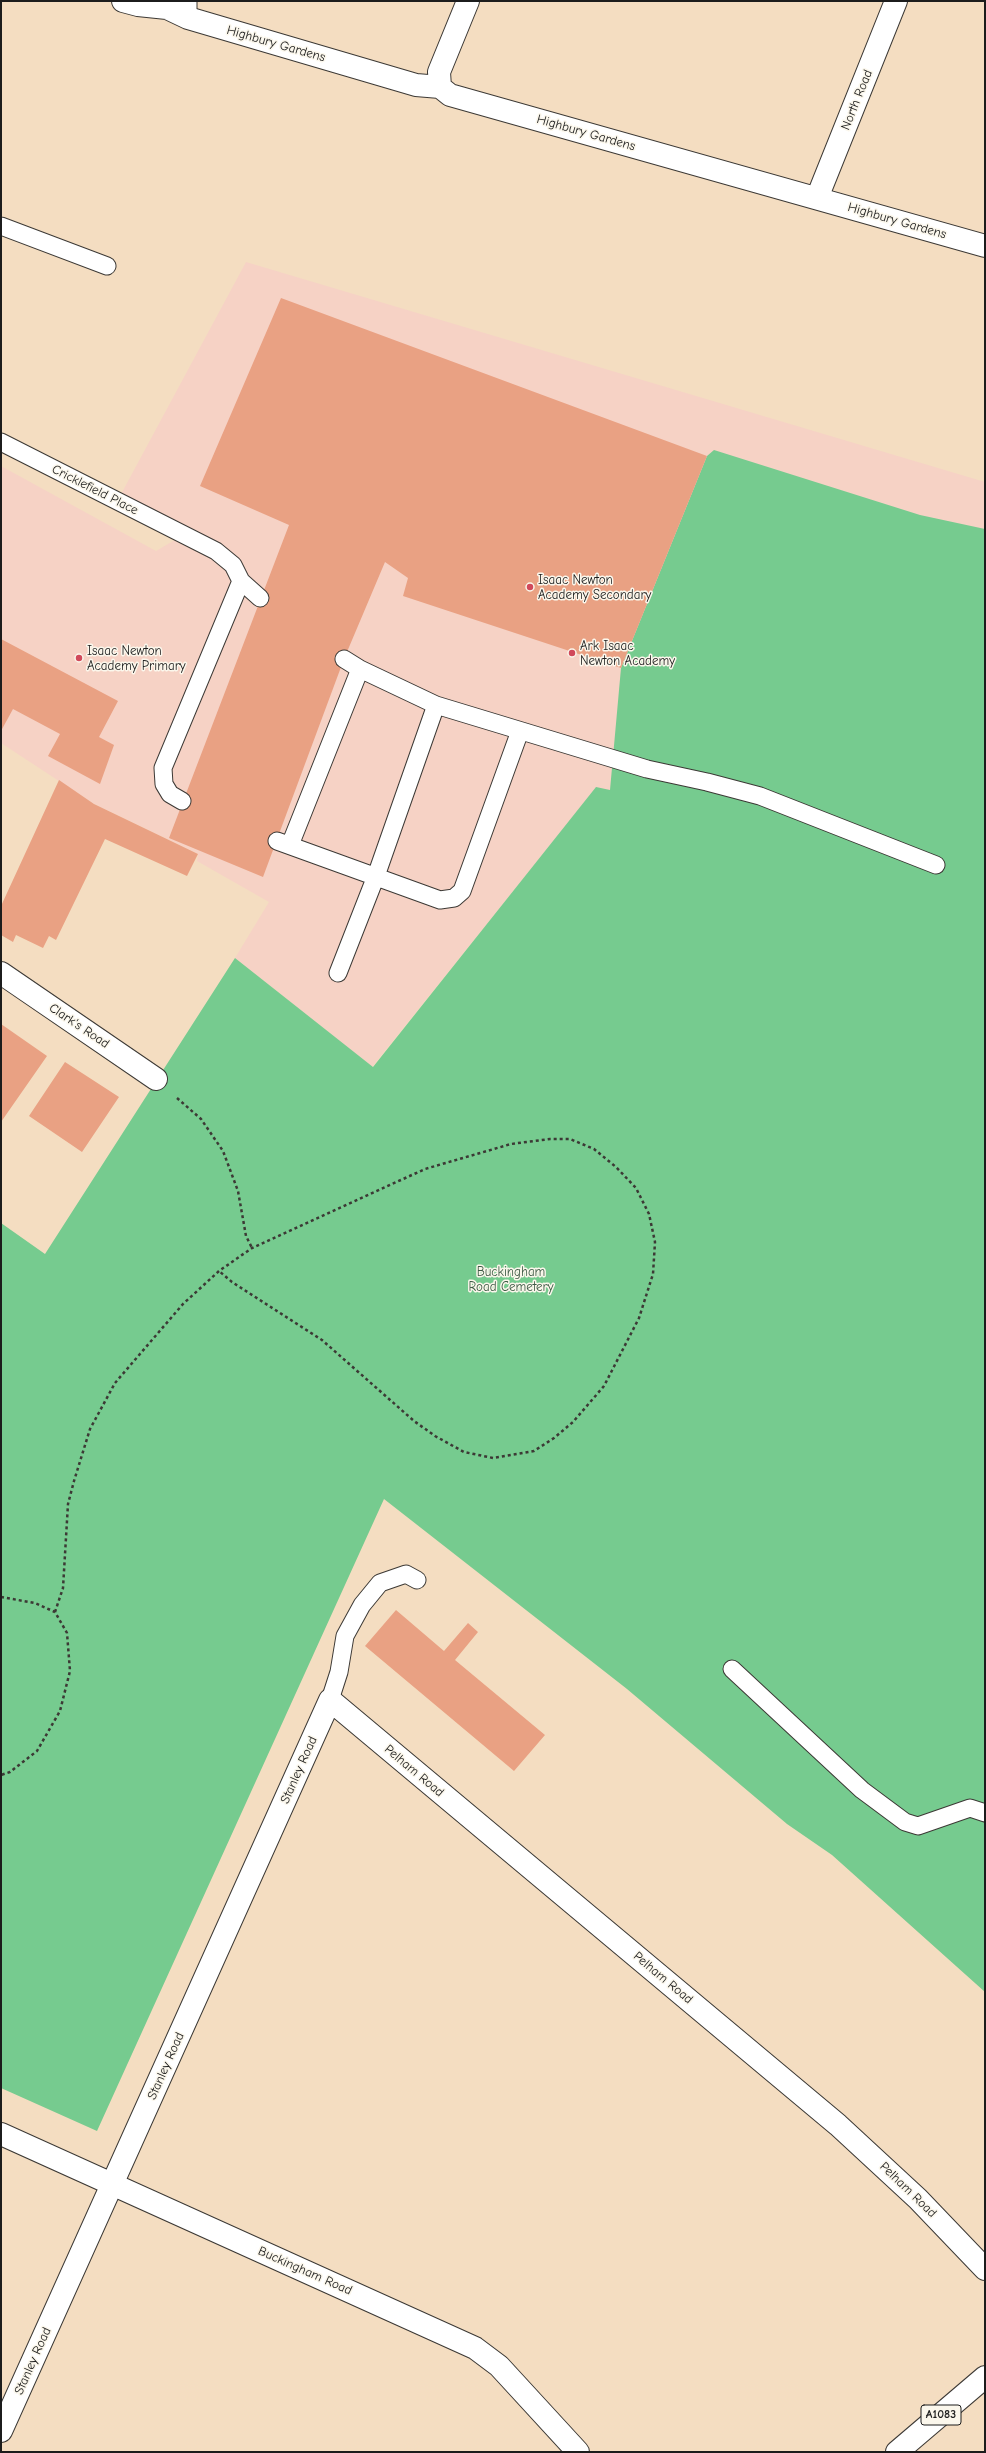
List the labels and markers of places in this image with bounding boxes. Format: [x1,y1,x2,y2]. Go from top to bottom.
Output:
place label: Isaac Newton Academy Secondary [538,572,651,603]
marker: Isaac Newton Academy Secondary [525,582,535,592]
place label: Ark Isaac Newton Academy [580,638,675,669]
place label: Isaac Newton Academy Primary [87,643,186,674]
marker: Ark Isaac Newton Academy [567,648,577,658]
marker: Isaac Newton Academy Primary [74,653,84,663]

